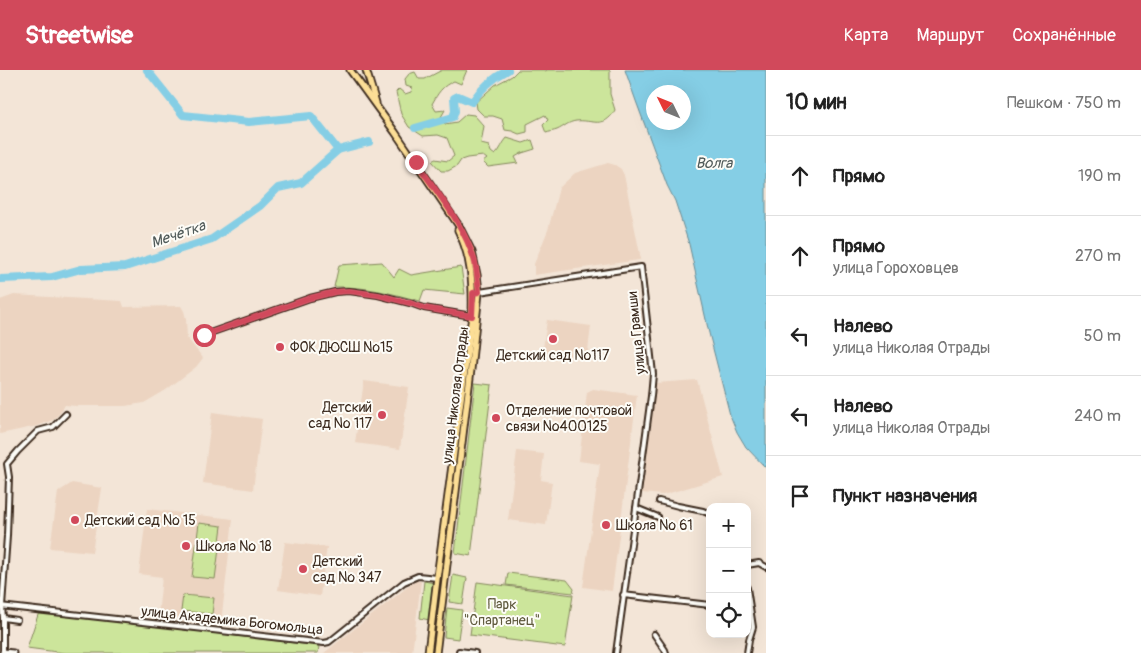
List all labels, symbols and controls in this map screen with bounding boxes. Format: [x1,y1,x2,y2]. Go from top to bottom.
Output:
text: Streetwise [25,21,133,50]
text: Карта [844,24,888,47]
text: Маршрут [916,24,984,47]
text: Сохранённые [1012,24,1116,47]
north arrow [646,85,691,130]
text: 10 мин [786,89,847,116]
text: Пешком · 750 m [1007,93,1121,113]
route end [405,151,428,174]
water label: Волга [696,154,733,173]
icon: ahead [786,162,814,190]
text: Прямо [833,164,885,188]
text: 190 m [1078,166,1121,186]
water label: Мечётка [149,216,209,253]
text: Прямо [833,234,885,258]
icon: ahead [786,242,814,270]
text: 270 m [1075,246,1121,266]
text: улица Гороховцев [833,258,959,278]
street label: улица Грамши [624,291,649,376]
text: Налево [833,314,893,338]
icon: left [786,322,814,350]
route start [193,324,216,347]
street label: улица Николая Отрады [439,326,472,465]
text: 50 m [1084,326,1121,346]
marker: Детский сад №117 [547,333,559,345]
text: улица Николая Отрады [833,338,990,358]
place label: ФОК ДЮСШ №15 [290,339,393,356]
marker: ФОК ДЮСШ №15 [274,341,286,353]
place label: Детский сад №117 [495,347,610,364]
text: Налево [833,394,893,418]
place label: Детский сад № 117 [309,399,373,432]
place label: Отделение почтовой связи №400125 [506,402,632,435]
icon: left [786,402,814,430]
text: 240 m [1074,406,1121,426]
marker: Детский сад № 117 [376,409,388,421]
marker: Отделение почтовой связи №400125 [490,412,502,424]
text: улица Николая Отрады [833,418,990,438]
icon: arrive [786,482,814,510]
text: Пункт назначения [833,484,977,508]
map controls [706,503,751,638]
button: + [706,503,751,548]
place label: Детский сад № 15 [84,512,196,529]
marker: Детский сад № 15 [69,514,81,526]
place label: Школа № 61 [616,517,693,534]
marker: Школа № 61 [600,519,612,531]
place label: Школа № 18 [196,538,272,555]
marker: Школа № 18 [180,540,192,552]
button: − [706,548,751,593]
place label: Детский сад № 347 [312,553,382,586]
marker: Детский сад № 347 [297,563,309,575]
button: locate [706,593,751,638]
park label: Парк "Спартанец" [464,596,540,629]
street label: улица Академика Богомольца [139,602,323,638]

